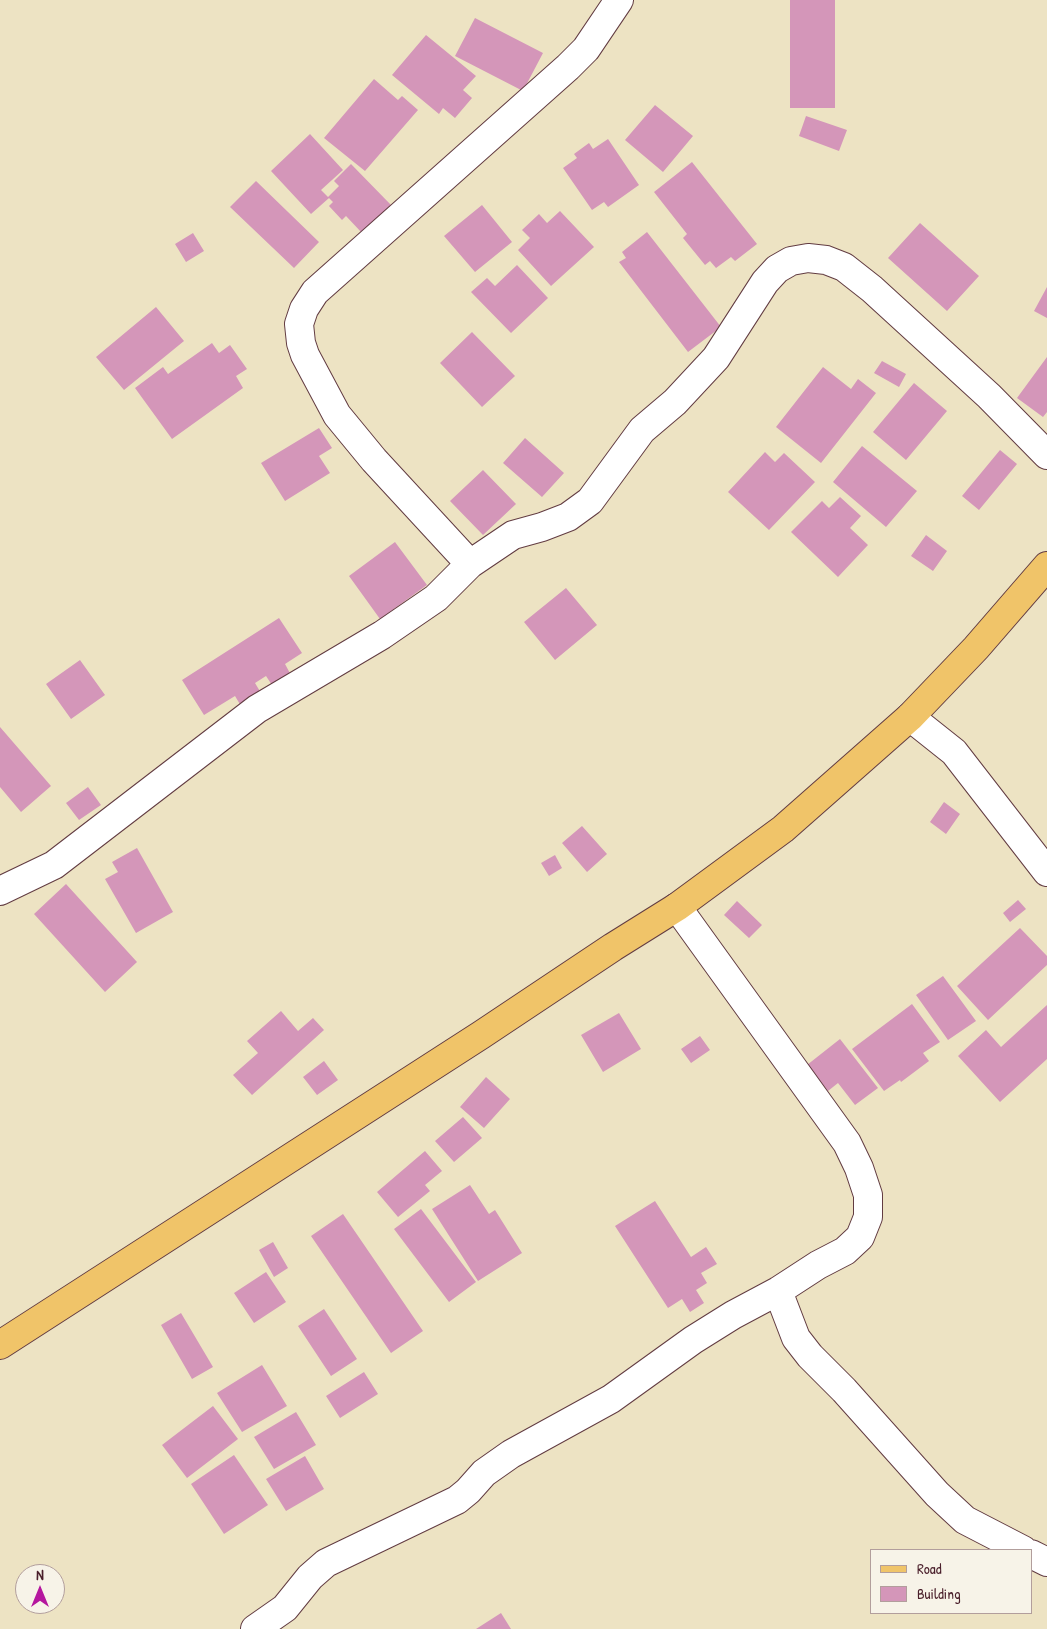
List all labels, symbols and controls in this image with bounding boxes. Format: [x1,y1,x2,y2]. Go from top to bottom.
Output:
legend [870,1549,1032,1614]
text: Road [917,1558,942,1579]
north arrow [15,1564,65,1614]
text: N [36,1565,44,1584]
text: Building [917,1583,961,1604]

